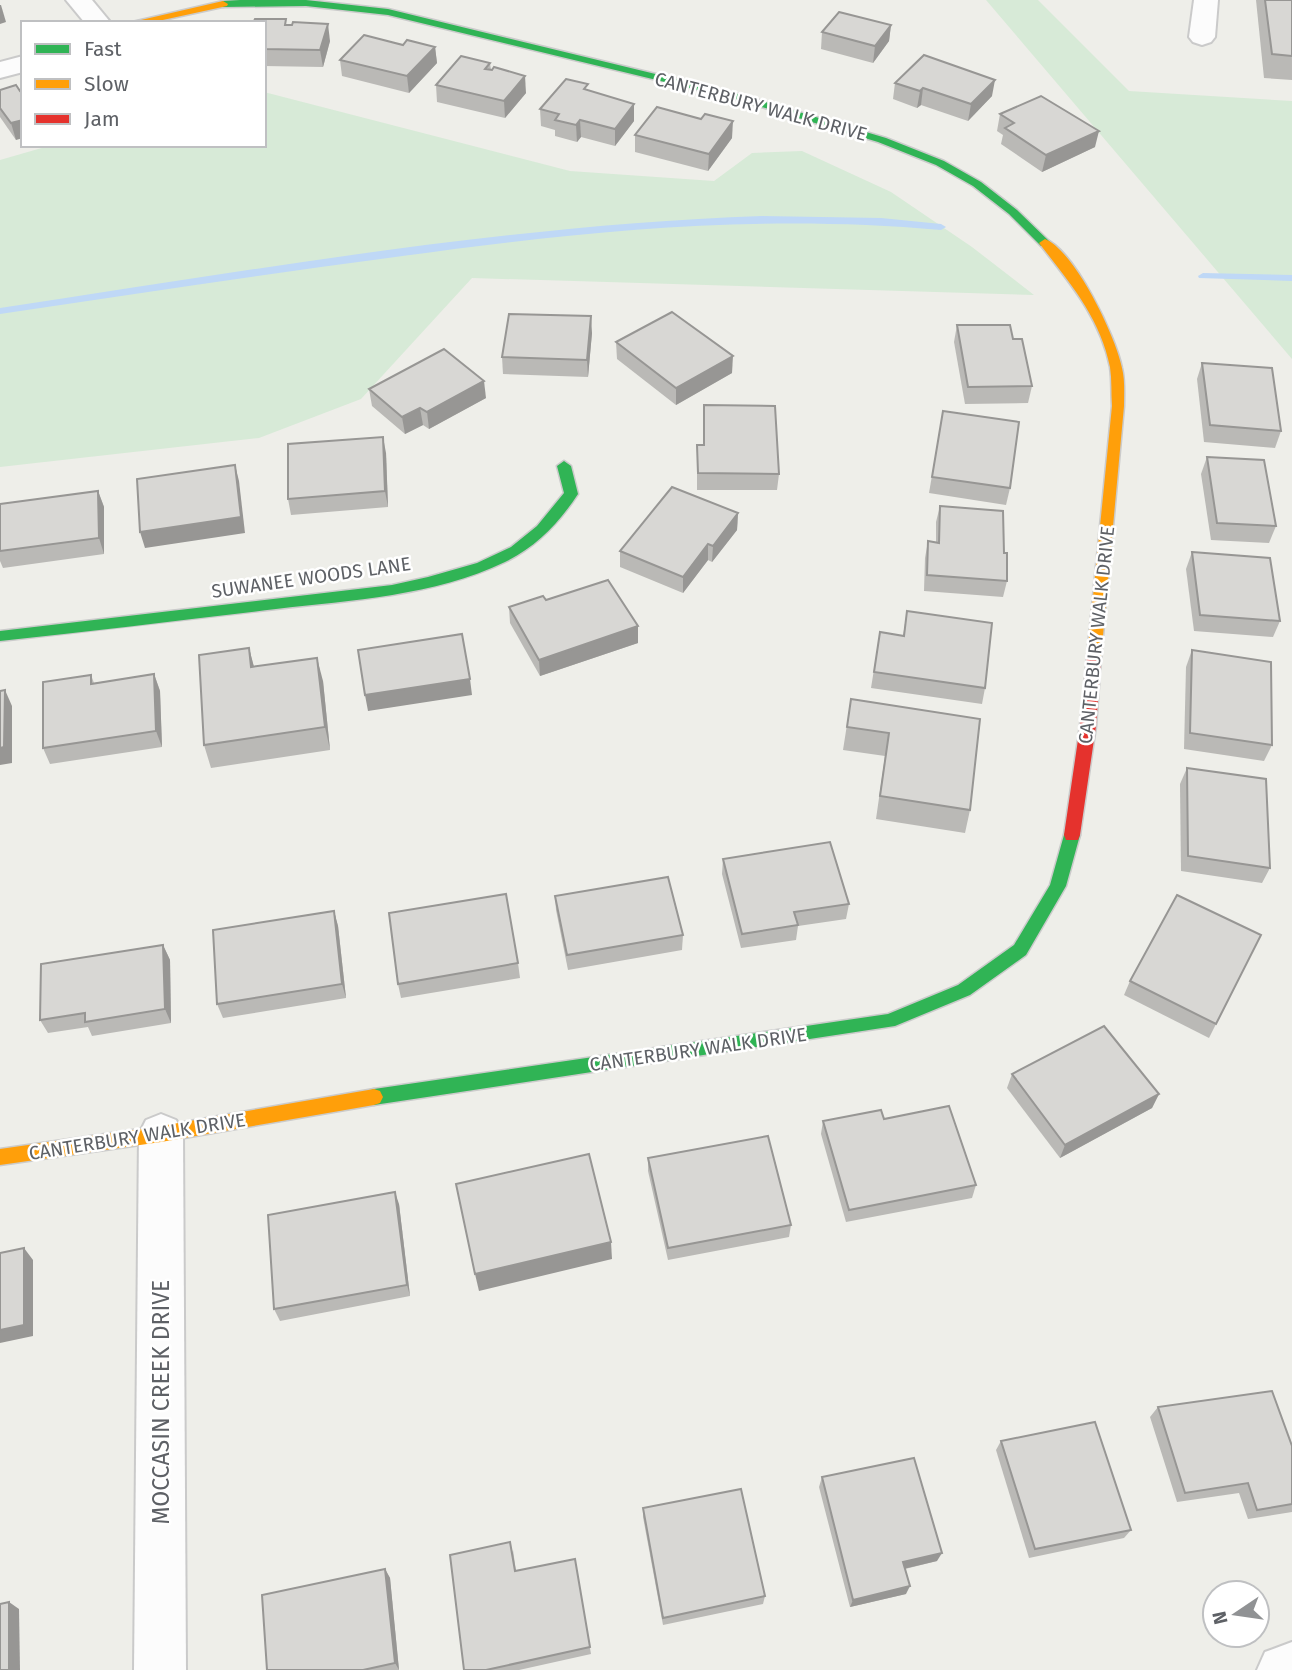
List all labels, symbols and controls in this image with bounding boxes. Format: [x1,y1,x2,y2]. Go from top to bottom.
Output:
legend [21,21,266,147]
text: Fast [84,36,122,62]
street label: CANTERBURY WALK DRIVE [652,67,870,146]
text: Slow [84,71,129,97]
text: Jam [84,106,120,132]
street label: CANTERBURY WALK DRIVE [1074,525,1119,745]
street label: SUWANEE WOODS LANE [210,552,412,603]
street label: CANTERBURY WALK DRIVE [588,1023,808,1076]
street label: CANTERBURY WALK DRIVE [27,1108,247,1165]
street label: MOCCASIN CREEK DRIVE [147,1280,175,1524]
north arrow [1201,1579,1271,1649]
text: N [1207,1609,1233,1626]

